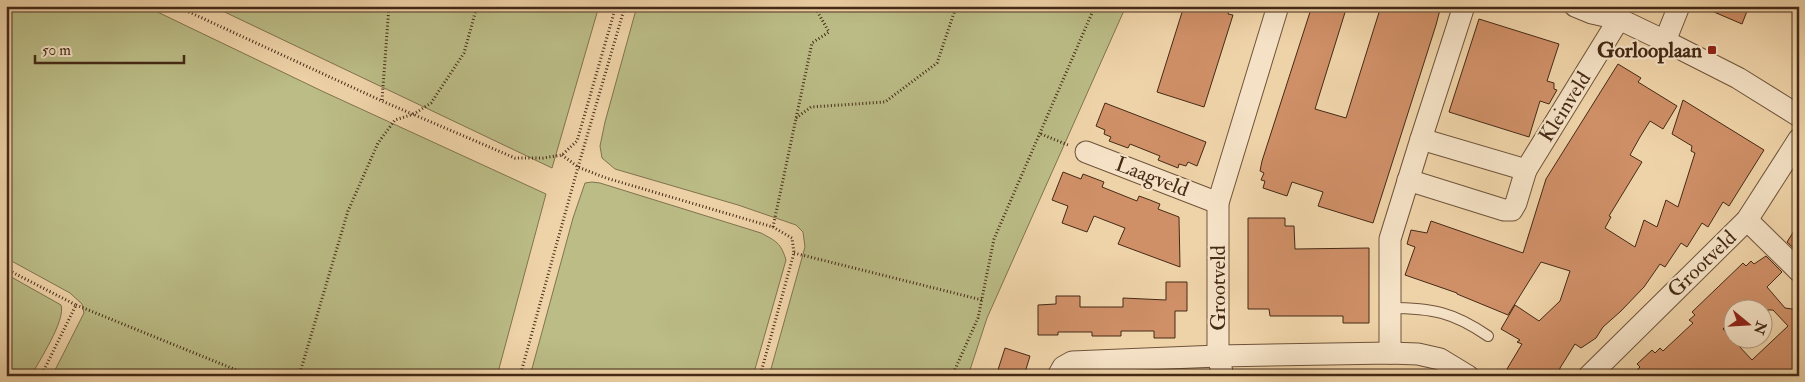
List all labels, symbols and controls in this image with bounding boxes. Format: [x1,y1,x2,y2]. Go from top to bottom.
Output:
scale bar [35,32,184,64]
place label: Gorlooplaan [1597,37,1702,64]
text: 50 m [42,41,71,60]
marker: Gorlooplaan [1706,44,1718,56]
street label: Kleinveld [1533,66,1598,147]
street label: Laagveld [1111,151,1193,204]
street label: Grootveld [1662,224,1743,303]
street label: Grootveld [1205,244,1232,331]
north arrow [1722,300,1772,350]
text: N [1750,318,1770,337]

